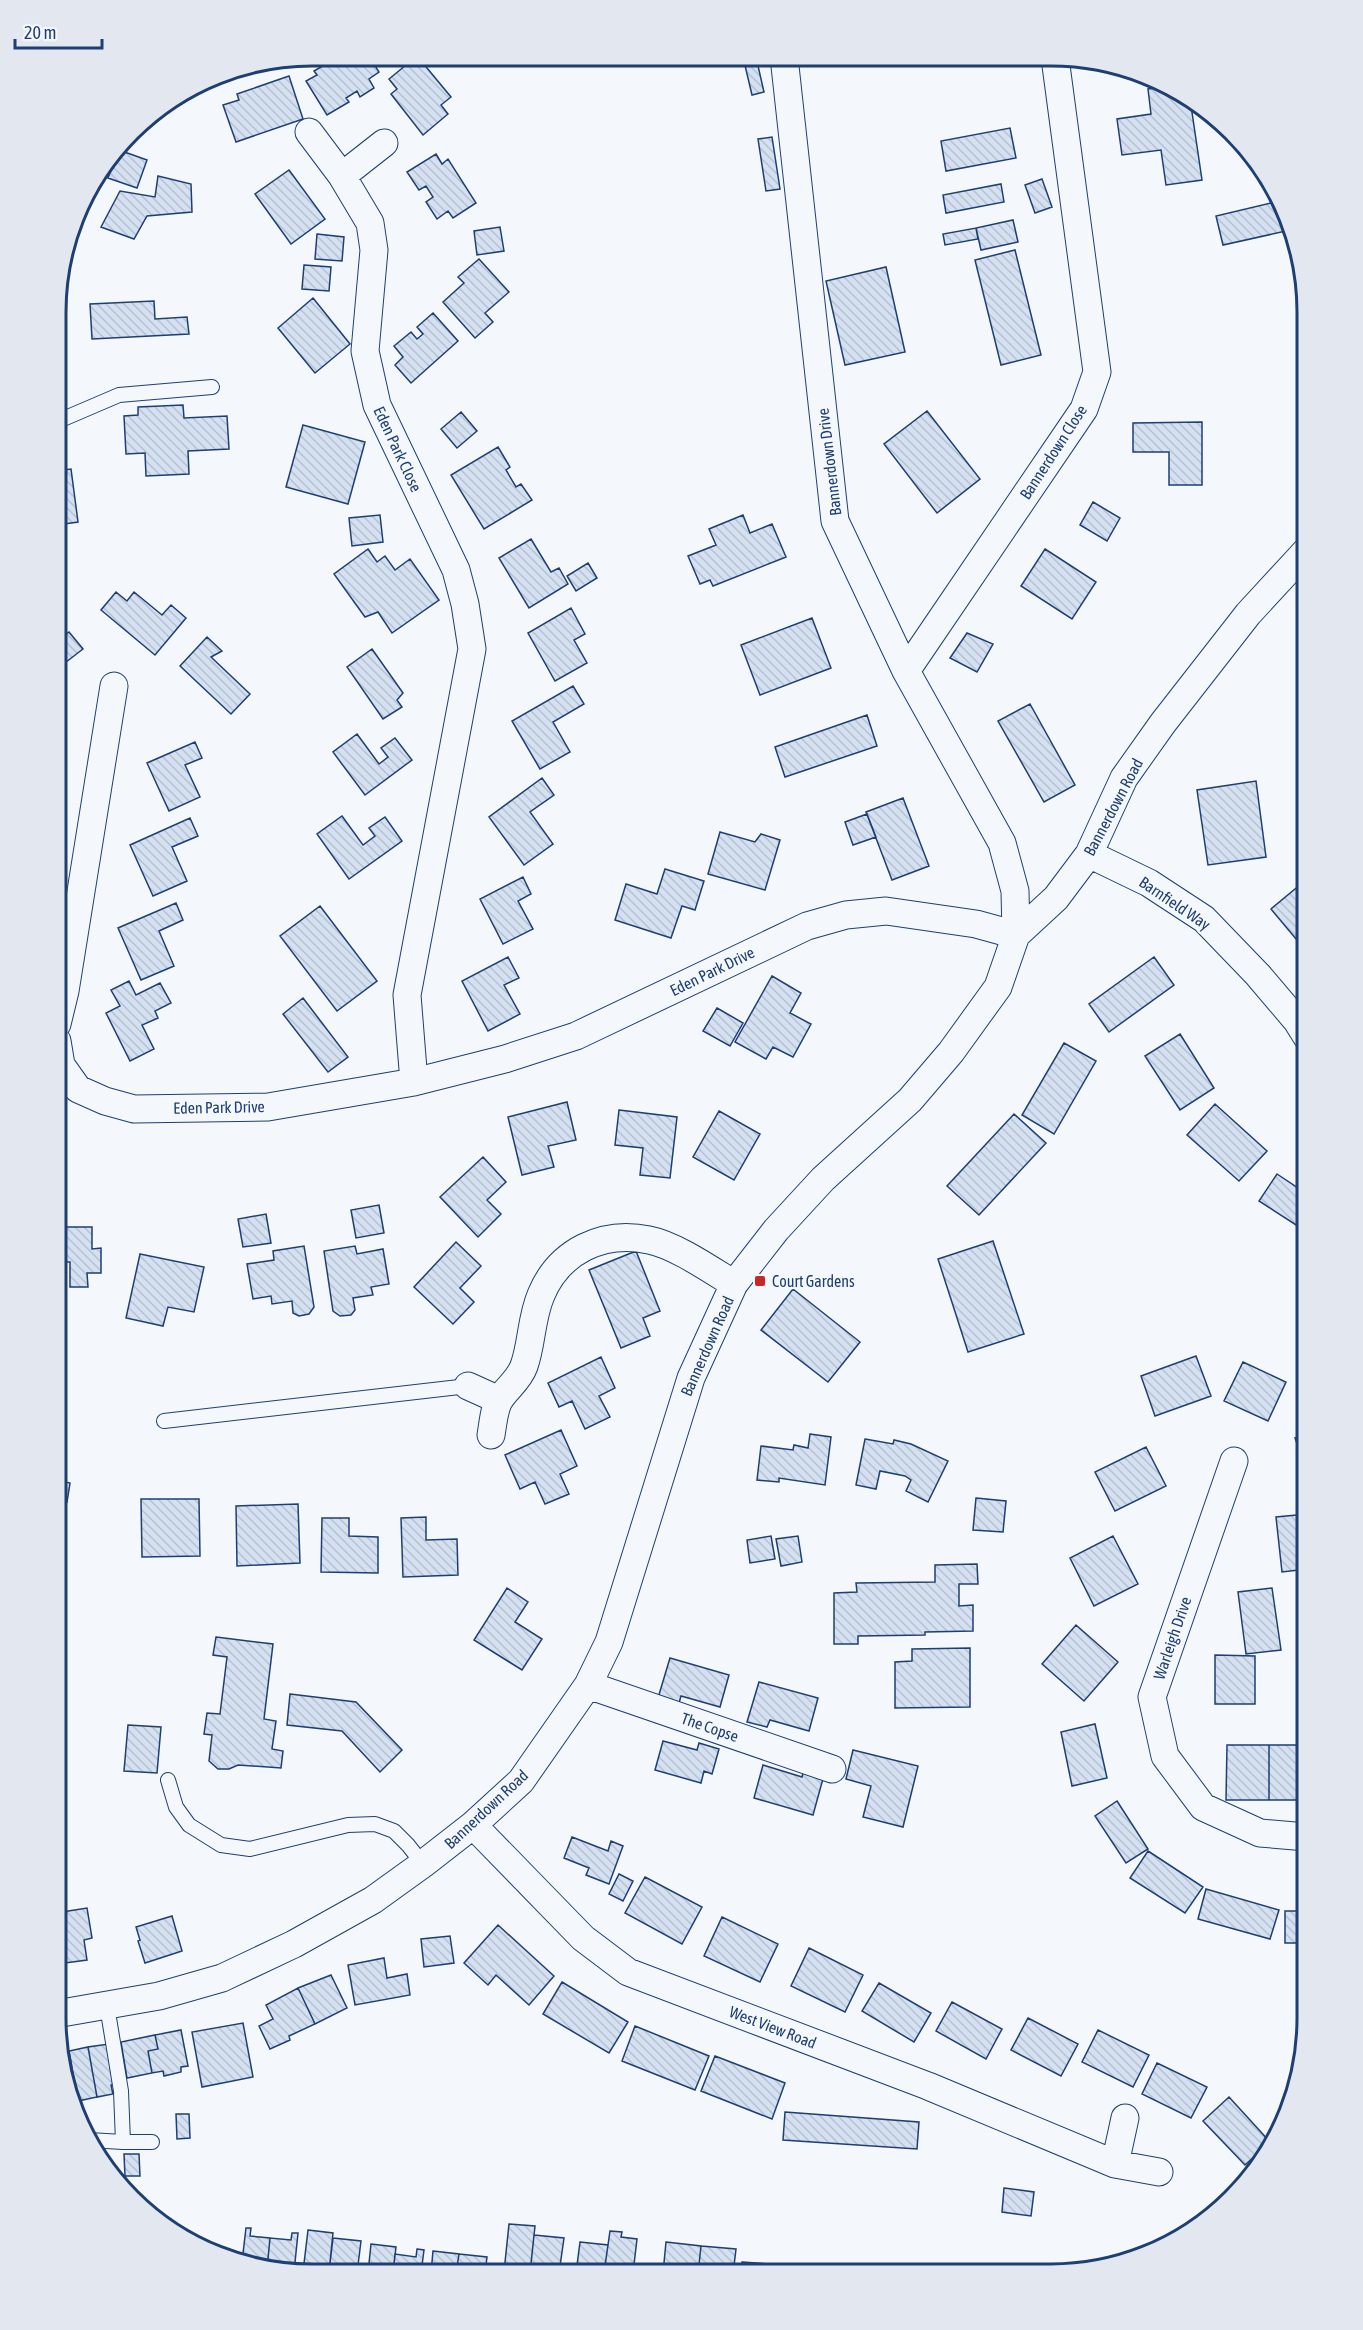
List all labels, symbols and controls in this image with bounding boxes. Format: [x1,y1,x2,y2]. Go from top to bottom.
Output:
scale bar [15,12,102,50]
text: 20 m [24,22,56,43]
street label: Bannerdown Close [1016,402,1090,502]
street label: Eden Park Close [370,403,426,495]
street label: Bannerdown Drive [813,407,845,517]
street label: Bannerdown Road [1080,755,1146,859]
street label: Barnfield Way [1135,873,1214,934]
street label: Eden Park Drive [667,943,757,999]
street label: Eden Park Drive [173,1097,265,1117]
place label: Court Gardens [772,1272,855,1290]
marker: Court Gardens [753,1274,767,1288]
street label: Bannerdown Road [677,1293,737,1399]
street label: Warleigh Drive [1149,1594,1195,1682]
street label: The Copse [679,1709,741,1746]
street label: Bannerdown Road [441,1766,531,1852]
street label: West View Road [727,2002,819,2052]

